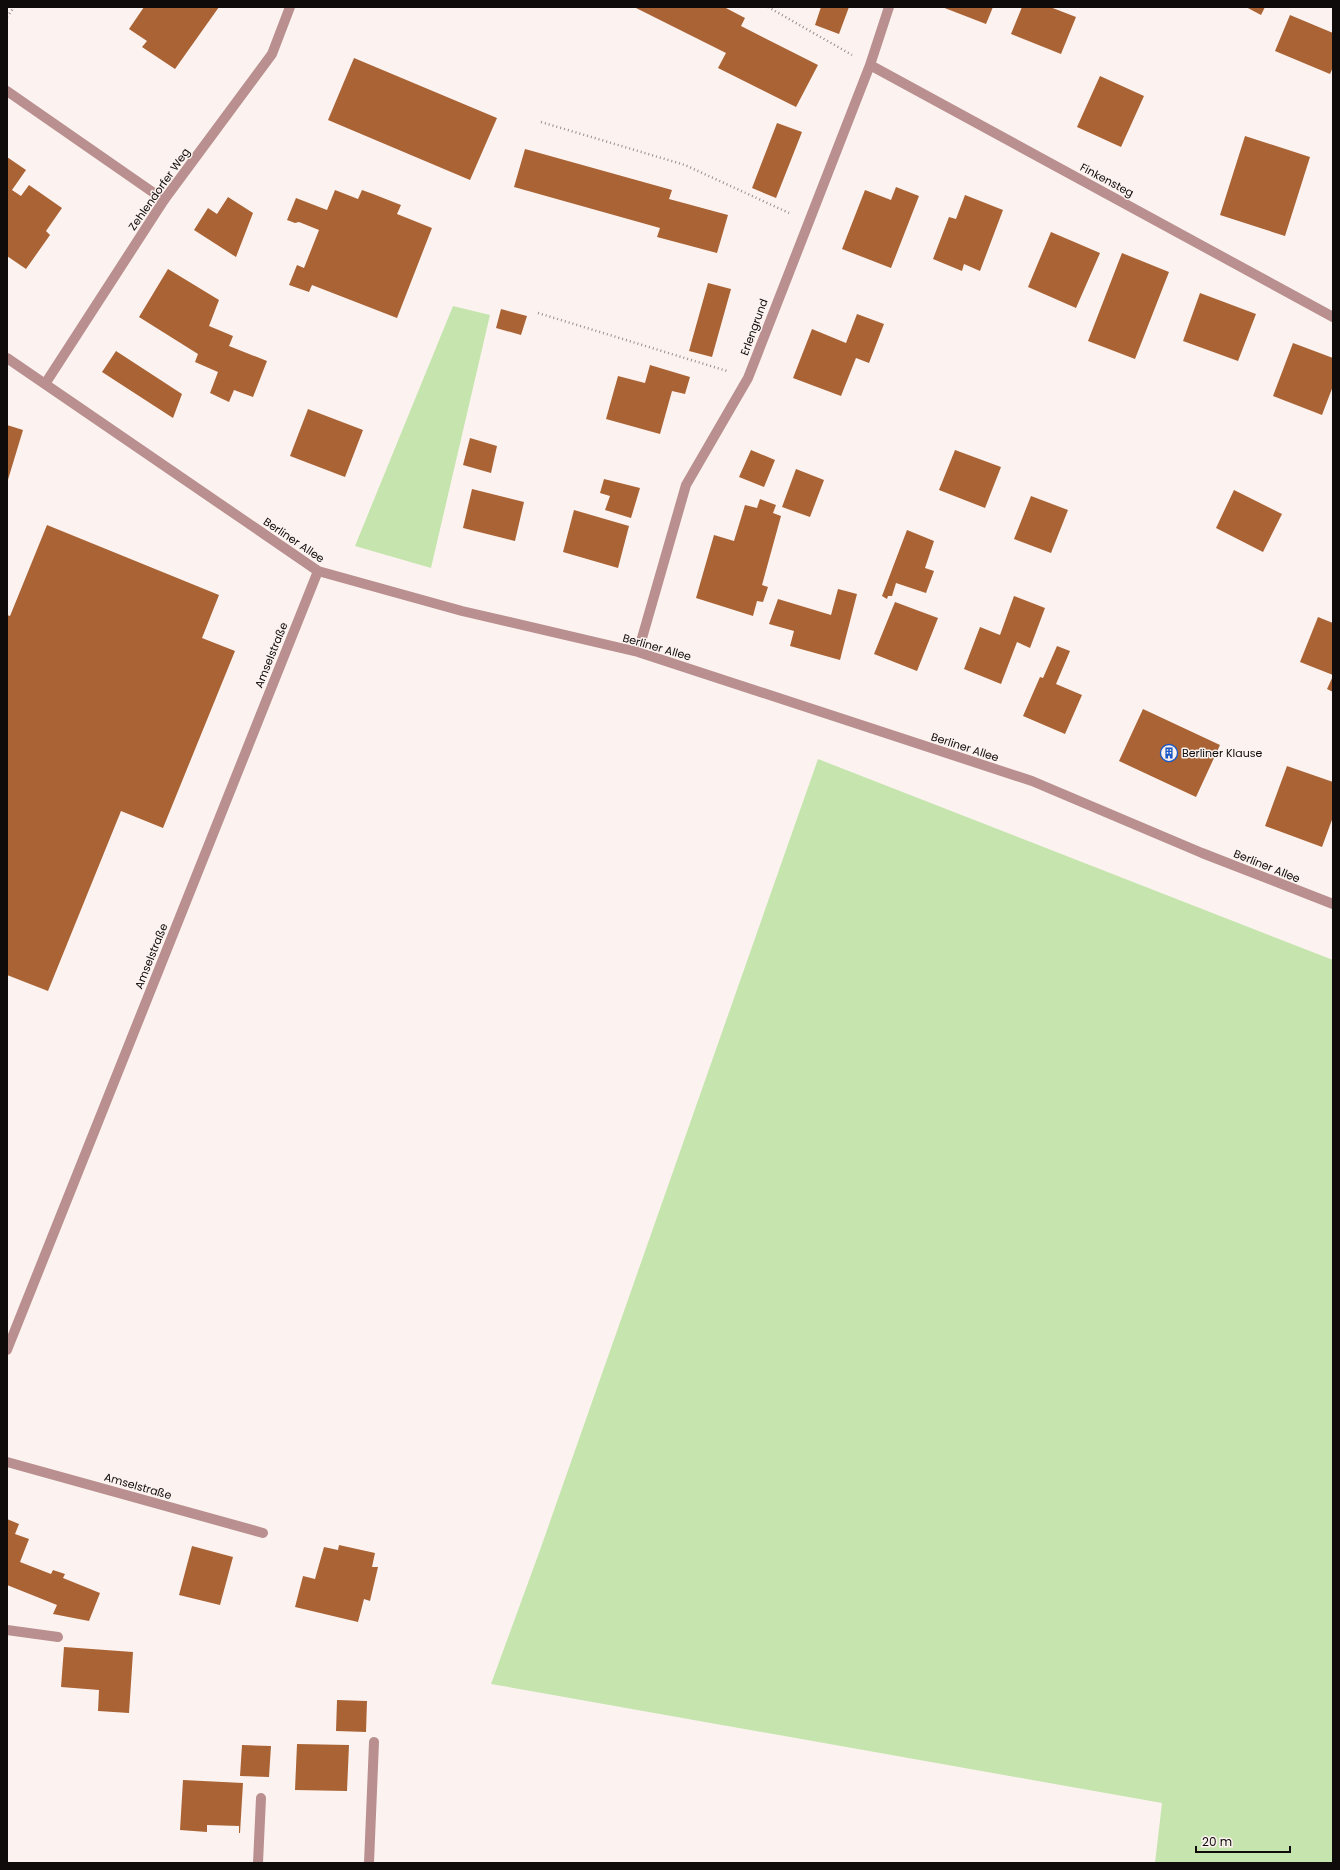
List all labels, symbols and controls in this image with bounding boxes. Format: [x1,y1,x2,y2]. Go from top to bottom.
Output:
street label: Zehlendorfer Weg [125,145,193,233]
street label: Finkensteg [1077,159,1137,201]
street label: Erlengrund [736,296,772,358]
street label: Berliner Allee [260,514,328,566]
street label: Amselstraße [251,620,292,690]
street label: Berliner Allee [621,630,693,664]
street label: Berliner Allee [929,729,1001,766]
building icon: Berliner Klause [1159,743,1179,763]
place label: Berliner Klause [1182,745,1262,761]
street label: Berliner Allee [1231,845,1303,887]
street label: Amselstraße [131,921,172,991]
street label: Amselstraße [102,1469,174,1503]
scale bar [1196,1828,1290,1854]
text: 20 m [1202,1833,1232,1850]

